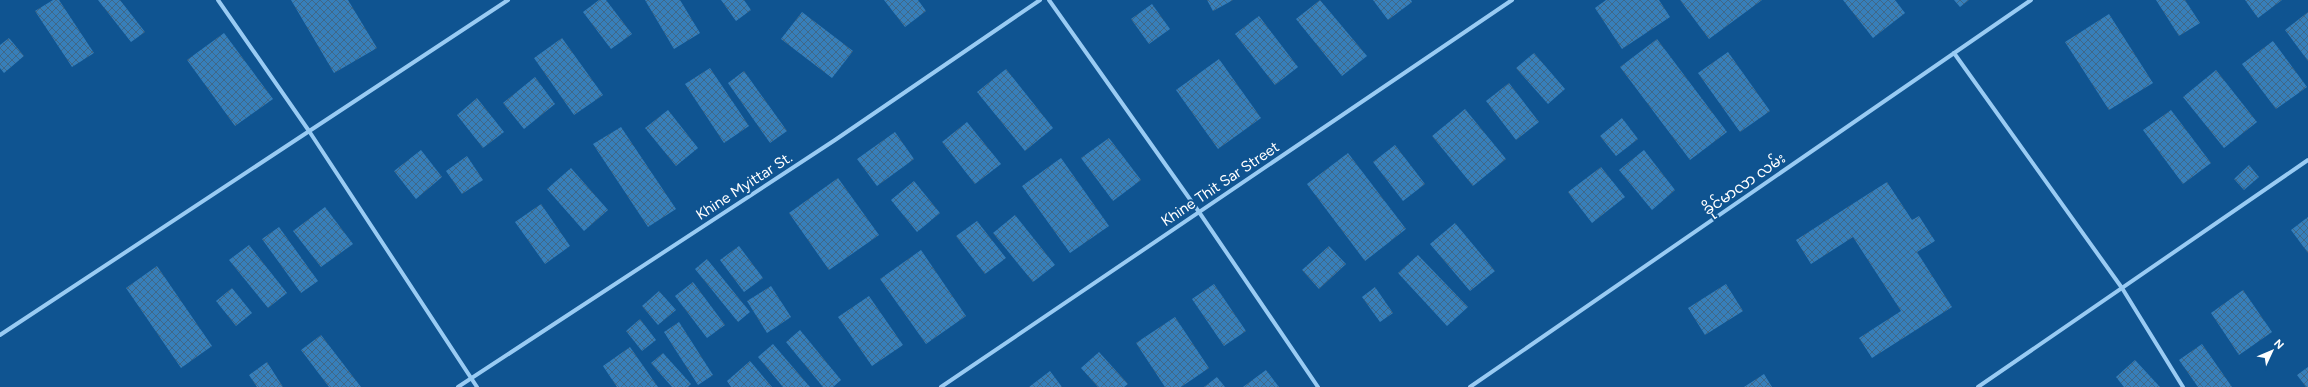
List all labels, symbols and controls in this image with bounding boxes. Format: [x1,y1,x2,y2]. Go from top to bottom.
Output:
street label: Khine Thit Sar Street [1158,138,1283,230]
street label: Khine Myittar St. [693,148,795,224]
street label: ခိုင်မာလာ လမ်း [1699,148,1790,222]
north arrow [2252,331,2292,371]
text: N [2271,337,2286,352]

